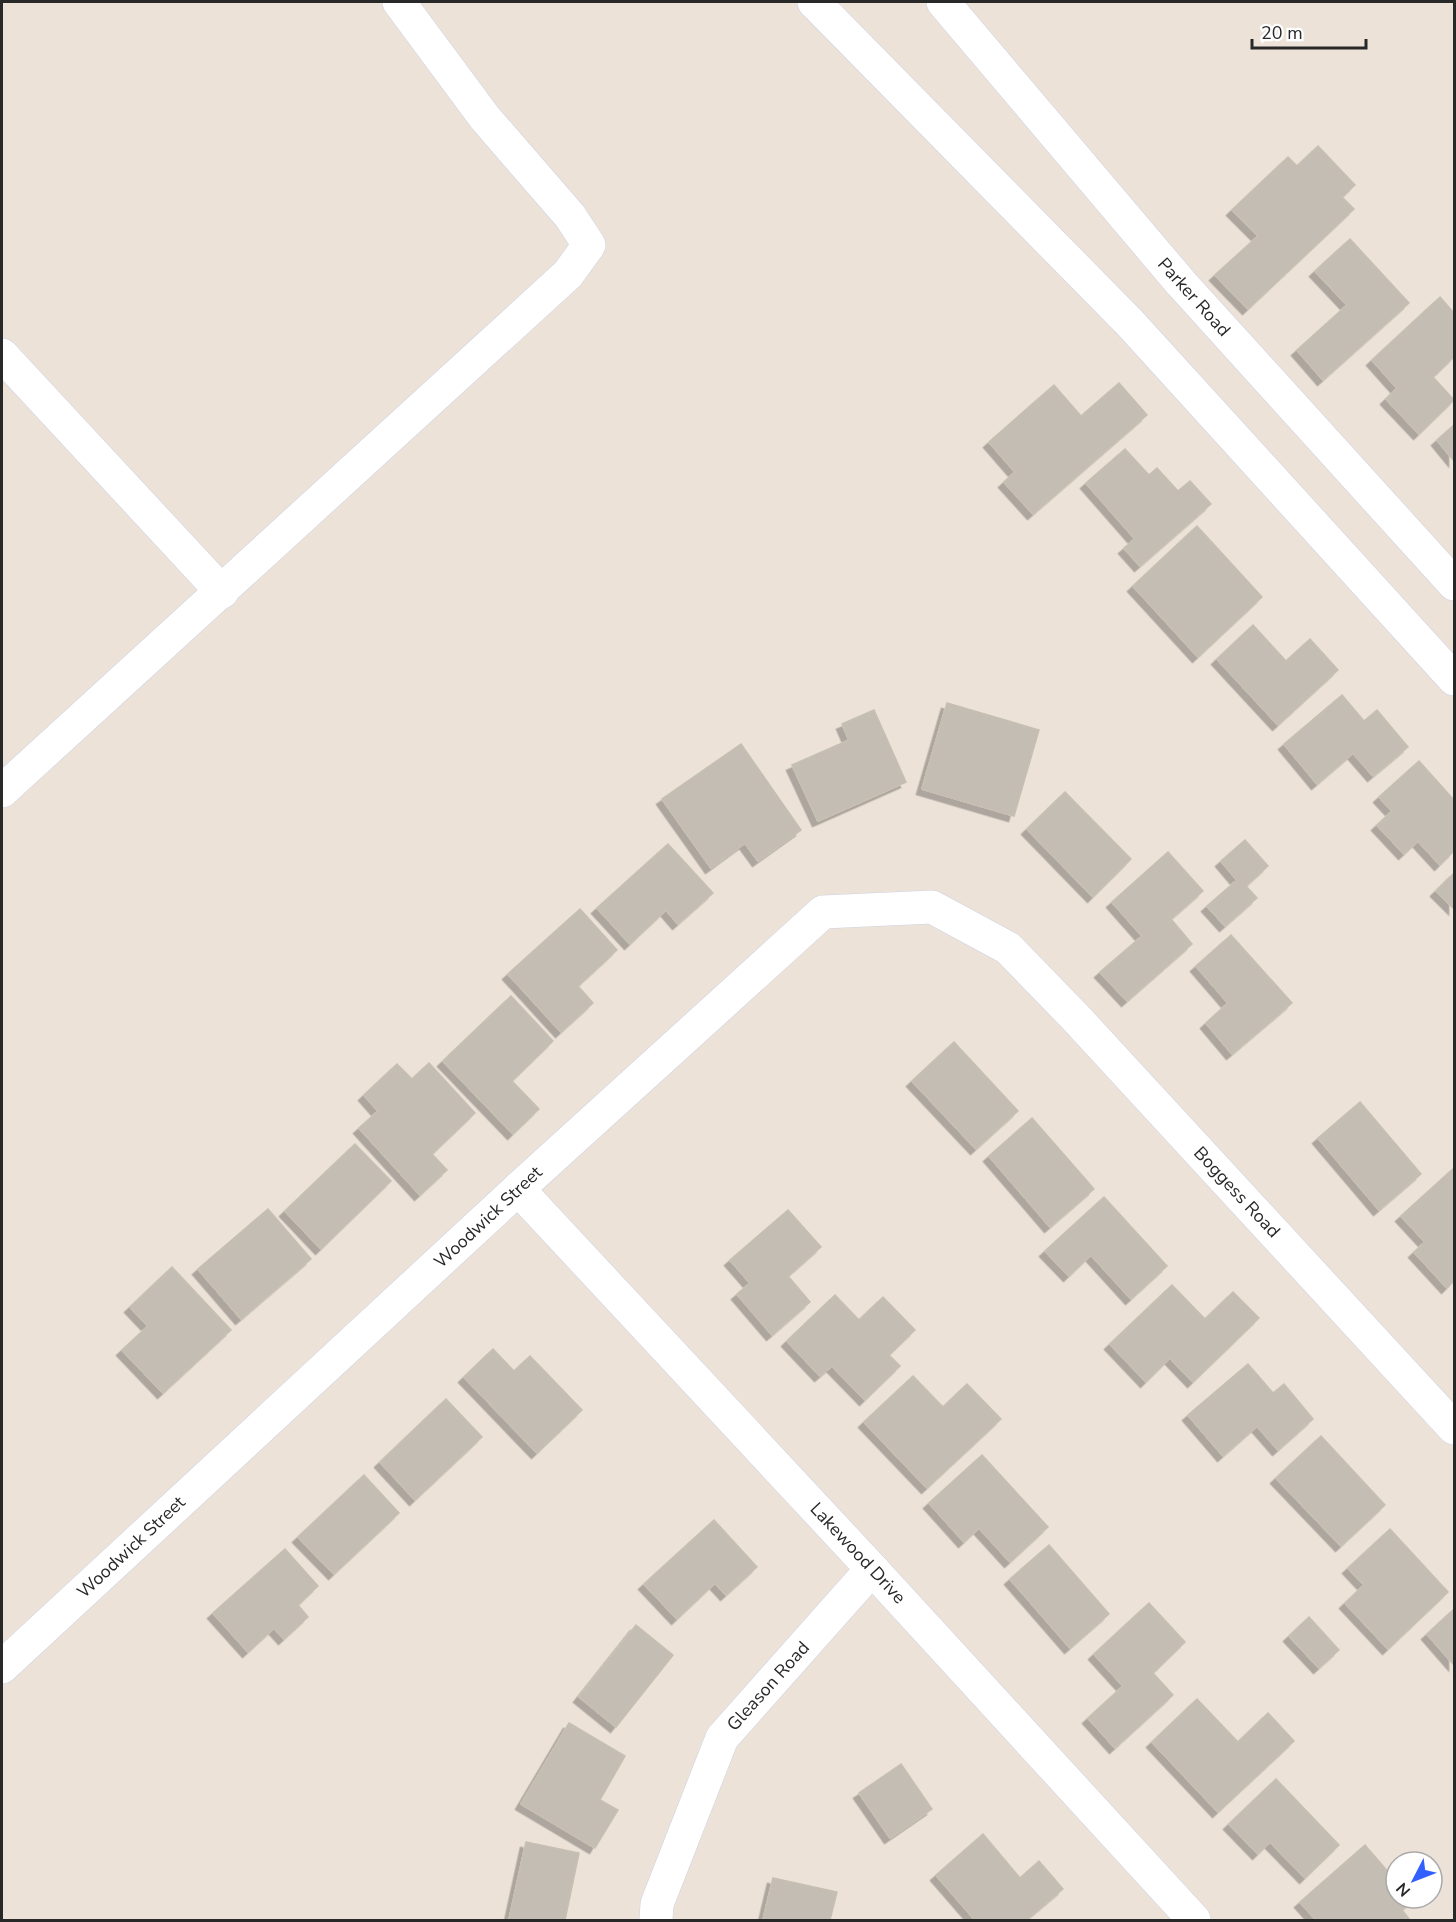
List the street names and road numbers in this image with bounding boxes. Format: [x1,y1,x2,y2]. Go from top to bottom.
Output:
street label: Parker Road [1152,252,1236,342]
street label: Boggess Road [1188,1141,1286,1243]
street label: Woodwick Street [429,1160,548,1273]
street label: Woodwick Street [72,1490,191,1603]
street label: Lakewood Drive [805,1497,911,1609]
street label: Gleason Road [721,1636,815,1736]

